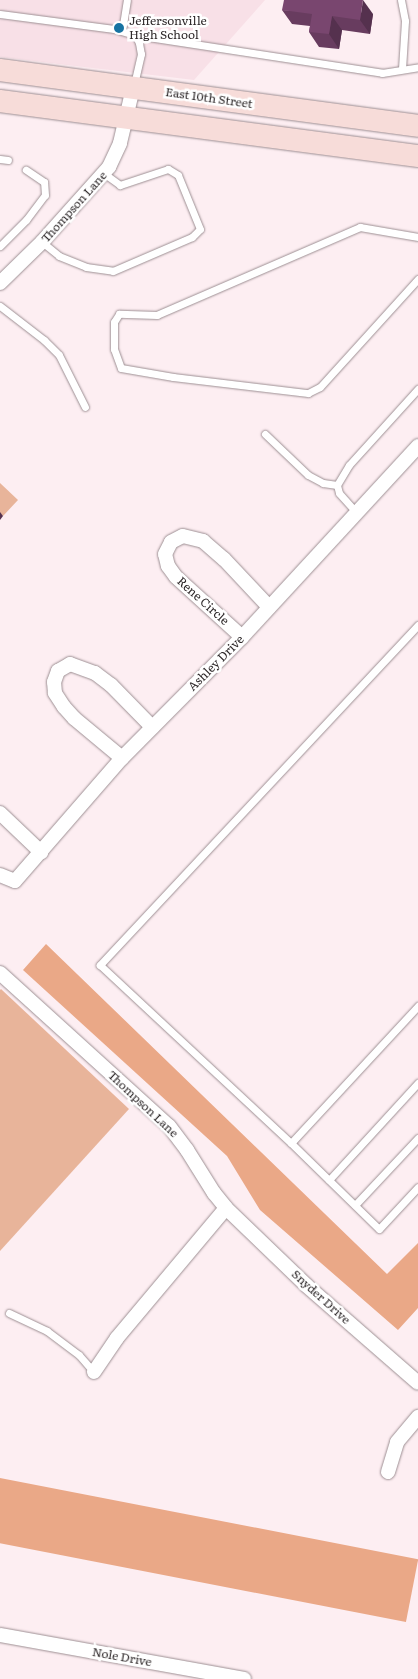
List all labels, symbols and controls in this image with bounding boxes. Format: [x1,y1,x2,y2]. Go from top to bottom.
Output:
place label: Jeffersonville High School [129,14,207,42]
marker: Jeffersonville High School [113,22,125,34]
street label: East 10th Street [164,85,254,111]
street label: Thompson Lane [38,168,110,246]
street label: Rene Circle [174,574,232,628]
street label: Ashley Drive [185,632,247,694]
street label: Thompson Lane [105,1068,181,1140]
street label: Snyder Drive [289,1267,353,1327]
street label: Nole Drive [91,1645,153,1669]

